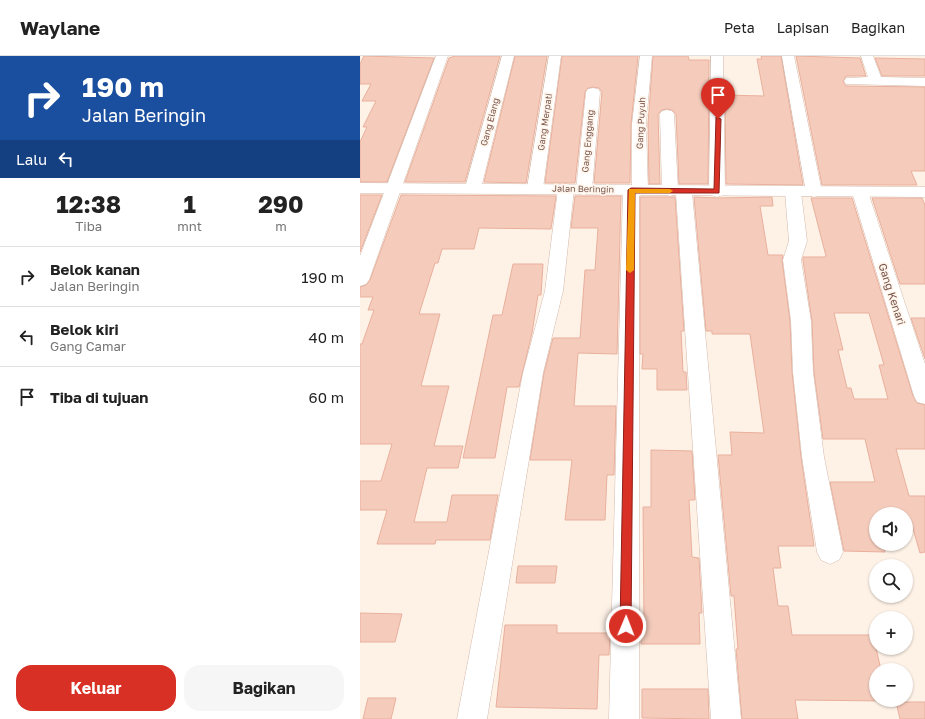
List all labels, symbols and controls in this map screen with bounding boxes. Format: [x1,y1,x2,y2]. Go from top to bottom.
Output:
text: Waylane [20,16,100,39]
text: Peta [724,19,755,36]
text: Lapisan [777,19,829,36]
text: Bagikan [851,19,905,36]
text: 190 m [82,70,164,103]
icon: right [16,72,68,124]
pin [701,78,735,119]
icon: arrive [707,84,729,106]
street label: Gang Merpati [535,93,554,151]
street label: Gang Elang [478,97,501,147]
street label: Gang Puyuh [634,97,647,149]
text: Jalan Beringin [82,104,206,126]
street label: Gang Enggang [579,109,596,173]
icon: left [55,148,77,170]
text: Lalu [16,150,47,168]
street label: Jalan Beringin [552,182,614,195]
text: 12:38 [56,189,121,218]
text: 1 [183,189,196,218]
text: 290 [258,189,304,218]
text: Tiba [75,218,102,234]
text: mnt [177,218,202,234]
text: m [275,218,287,234]
text: Belok kanan [50,260,140,278]
street label: Gang Kenari [876,261,909,326]
icon: right [16,266,38,288]
text: 190 m [301,268,344,286]
text: Jalan Beringin [50,278,140,294]
text: Belok kiri [50,320,119,338]
icon: left [16,326,38,348]
text: 40 m [309,328,344,346]
text: Gang Camar [50,338,126,354]
icon: arrive [16,386,38,408]
text: Tiba di tujuan [50,388,148,406]
text: 60 m [309,388,344,406]
map controls [869,507,913,707]
button: sound [869,507,913,551]
button: search [869,559,913,603]
position arrow [605,605,647,647]
button: + [869,611,913,655]
button: − [869,663,913,707]
button: Keluar [16,665,176,711]
button: Bagikan [184,665,344,711]

